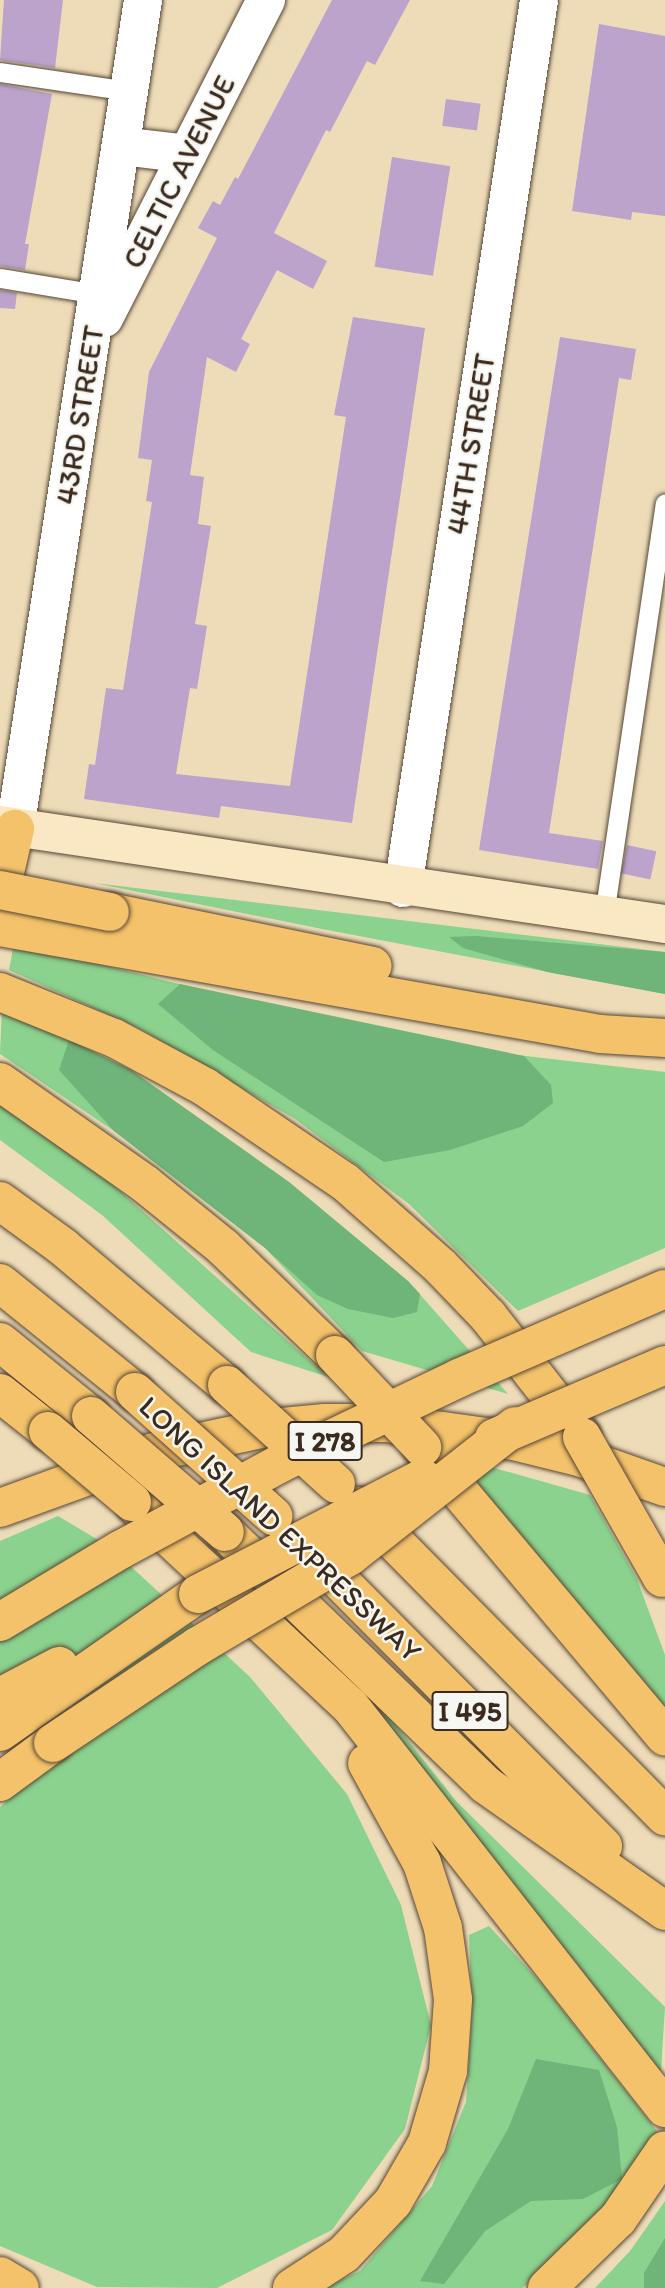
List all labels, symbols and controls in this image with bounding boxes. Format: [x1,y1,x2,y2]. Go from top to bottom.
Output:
street label: CELTIC AVENUE [115,70,243,274]
street label: 43RD STREET [48,323,112,507]
street label: 44TH STREET [439,351,503,537]
street label: LONG ISLAND EXPRESSWAY [130,1387,430,1671]
road number: I 278 [286,1416,364,1466]
road number: I 495 [432,1686,508,1736]

